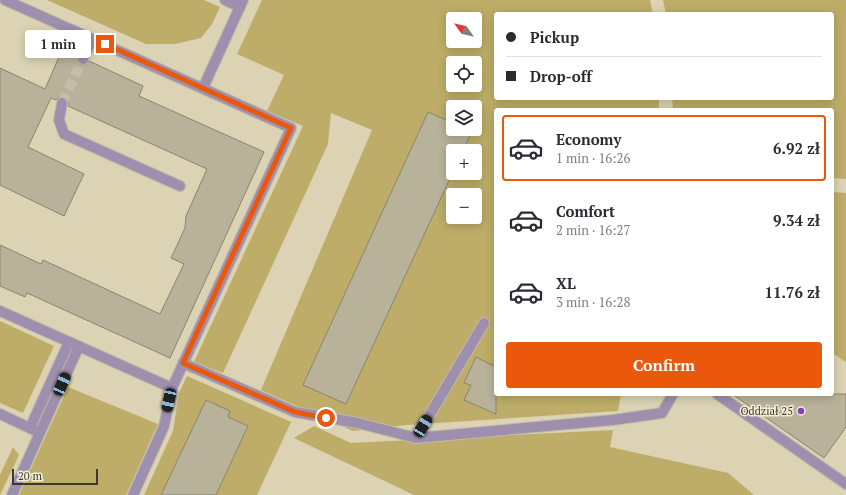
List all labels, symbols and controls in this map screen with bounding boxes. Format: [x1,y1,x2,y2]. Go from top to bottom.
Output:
north arrow [446,12,482,48]
map controls [446,12,482,224]
text: Pickup [530,27,579,47]
callout: 1 min [25,30,91,58]
text: 1 min [40,35,76,53]
route end [96,35,114,53]
button: locate [446,56,482,92]
text: Drop-off [530,66,592,86]
button: layers [446,100,482,136]
text: Economy [556,129,621,149]
icon: car [508,130,544,166]
text: 6.92 zł [773,138,820,158]
button: + [446,144,482,180]
text: 1 min · 16:26 [556,149,630,167]
button: − [446,188,482,224]
text: Comfort [556,201,615,221]
icon: car [508,202,544,238]
text: 9.34 zł [773,210,820,230]
text: 2 min · 16:27 [556,221,630,239]
text: XL [556,273,576,293]
icon: car [508,274,544,310]
text: 11.76 zł [765,282,820,302]
text: 3 min · 16:28 [556,293,630,311]
button: Confirm [506,342,822,388]
car [52,371,72,397]
car [161,387,177,413]
place label: Oddział 25 [740,404,793,418]
marker: Oddział 25 [796,406,806,416]
route start [317,409,335,427]
car [412,413,434,439]
scale bar [12,467,98,486]
text: 20 m [18,469,42,483]

